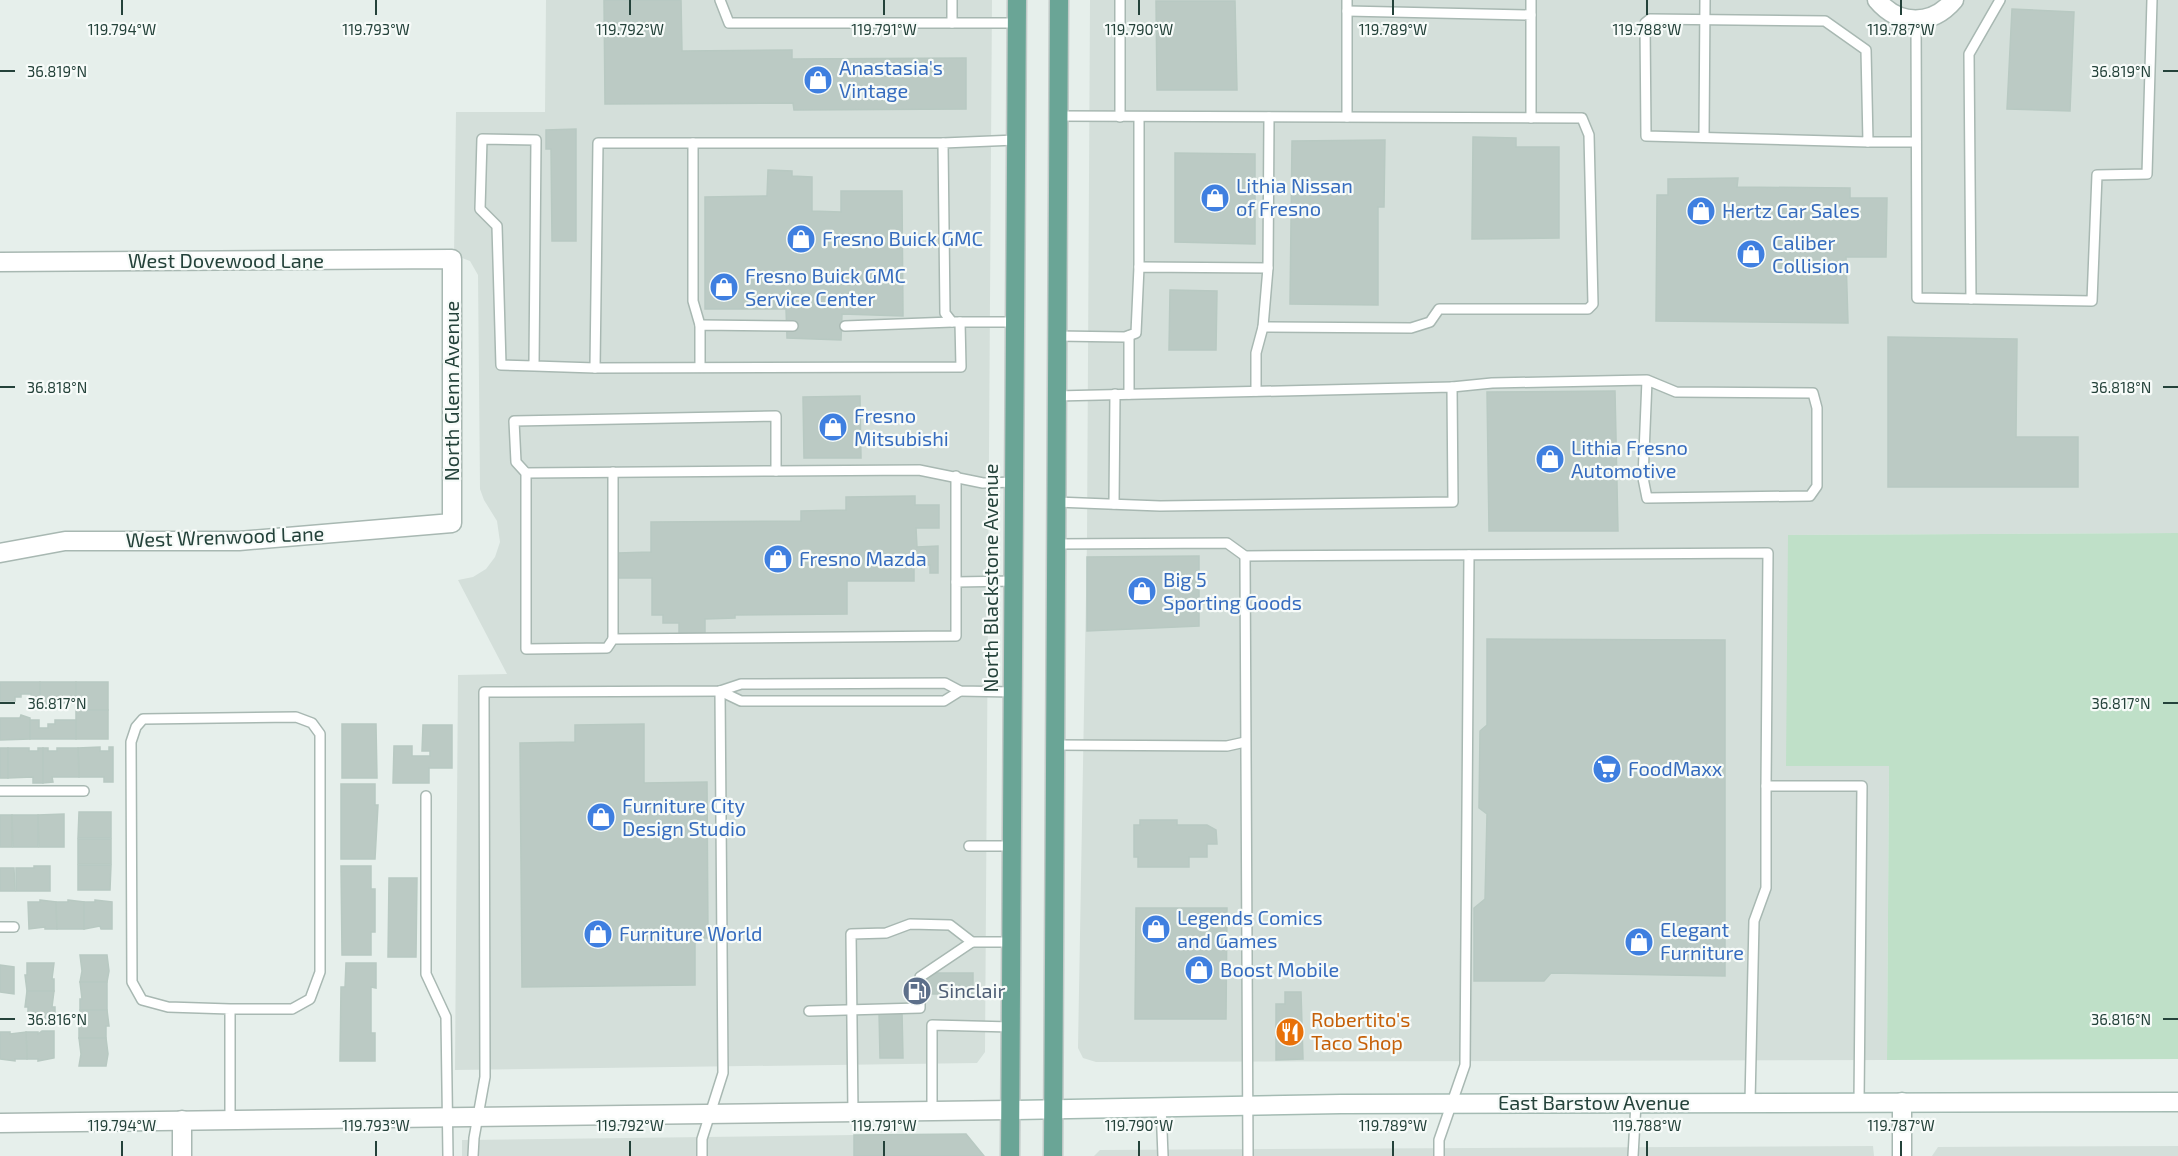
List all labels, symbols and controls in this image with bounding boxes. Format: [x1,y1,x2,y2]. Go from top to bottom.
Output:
text: 119.794°W [88,20,156,38]
text: 119.793°W [342,20,410,38]
text: 119.792°W [596,20,664,38]
text: 119.791°W [851,20,917,38]
text: 119.790°W [1105,20,1173,38]
text: 119.789°W [1359,20,1427,38]
text: 119.788°W [1613,20,1681,38]
text: 119.787°W [1867,20,1935,38]
place label: Anastasia's Vintage [839,55,943,102]
text: 36.819°N [27,62,87,80]
text: 36.819°N [2091,62,2151,80]
shop icon: Anastasia's Vintage [802,64,834,96]
place label: Lithia Nissan of Fresno [1236,173,1353,220]
shop icon: Lithia Nissan of Fresno [1199,182,1231,214]
shop icon: Hertz Car Sales [1685,195,1717,227]
place label: Hertz Car Sales [1722,198,1860,222]
shop icon: Fresno Buick GMC [785,223,817,255]
place label: Fresno Buick GMC [822,226,983,250]
place label: Caliber Collision [1772,230,1850,277]
shop icon: Caliber Collision [1735,238,1767,270]
street label: West Dovewood Lane [128,248,324,272]
place label: Fresno Buick GMC Service Center [745,263,906,310]
shop icon: Fresno Buick GMC Service Center [708,271,740,303]
street label: North Glenn Avenue [439,301,463,481]
text: 36.818°N [27,378,87,396]
text: 36.818°N [2091,378,2151,396]
place label: Fresno Mitsubishi [854,403,949,450]
shop icon: Fresno Mitsubishi [817,411,849,443]
place label: Lithia Fresno Automotive [1571,435,1688,482]
shop icon: Lithia Fresno Automotive [1534,443,1566,475]
street label: North Blackstone Avenue [978,464,1002,692]
street label: West Wrenwood Lane [125,521,325,551]
shop icon: Fresno Mazda [762,543,794,575]
place label: Fresno Mazda [799,546,927,570]
place label: Big 5 Sporting Goods [1163,567,1302,614]
shop icon: Big 5 Sporting Goods [1126,575,1158,607]
text: 36.817°N [27,694,87,712]
text: 36.817°N [2091,694,2151,712]
supermarket icon: FoodMaxx [1591,753,1623,785]
place label: FoodMaxx [1628,756,1723,780]
place label: Furniture City Design Studio [622,793,746,840]
shop icon: Furniture City Design Studio [585,801,617,833]
place label: Legends Comics and Games [1177,905,1323,952]
shop icon: Legends Comics and Games [1140,913,1172,945]
place label: Elegant Furniture [1660,917,1744,964]
shop icon: Furniture World [582,918,614,950]
place label: Furniture World [619,921,763,945]
shop icon: Elegant Furniture [1623,926,1655,958]
shop icon: Boost Mobile [1183,954,1215,986]
place label: Boost Mobile [1220,957,1339,981]
fuel station icon: Sinclair [901,975,933,1007]
place label: Sinclair [938,978,1005,1002]
place label: Robertito's Taco Shop [1311,1007,1410,1054]
text: 36.816°N [27,1010,87,1028]
text: 36.816°N [2091,1010,2151,1028]
restaurant icon: Robertito's Taco Shop [1274,1016,1306,1048]
street label: East Barstow Avenue [1498,1090,1690,1114]
text: 119.794°W [88,1116,156,1134]
text: 119.793°W [342,1116,410,1134]
text: 119.792°W [596,1116,664,1134]
text: 119.791°W [851,1116,917,1134]
text: 119.790°W [1105,1116,1173,1134]
text: 119.789°W [1359,1116,1427,1134]
text: 119.788°W [1613,1116,1681,1134]
text: 119.787°W [1867,1116,1935,1134]

